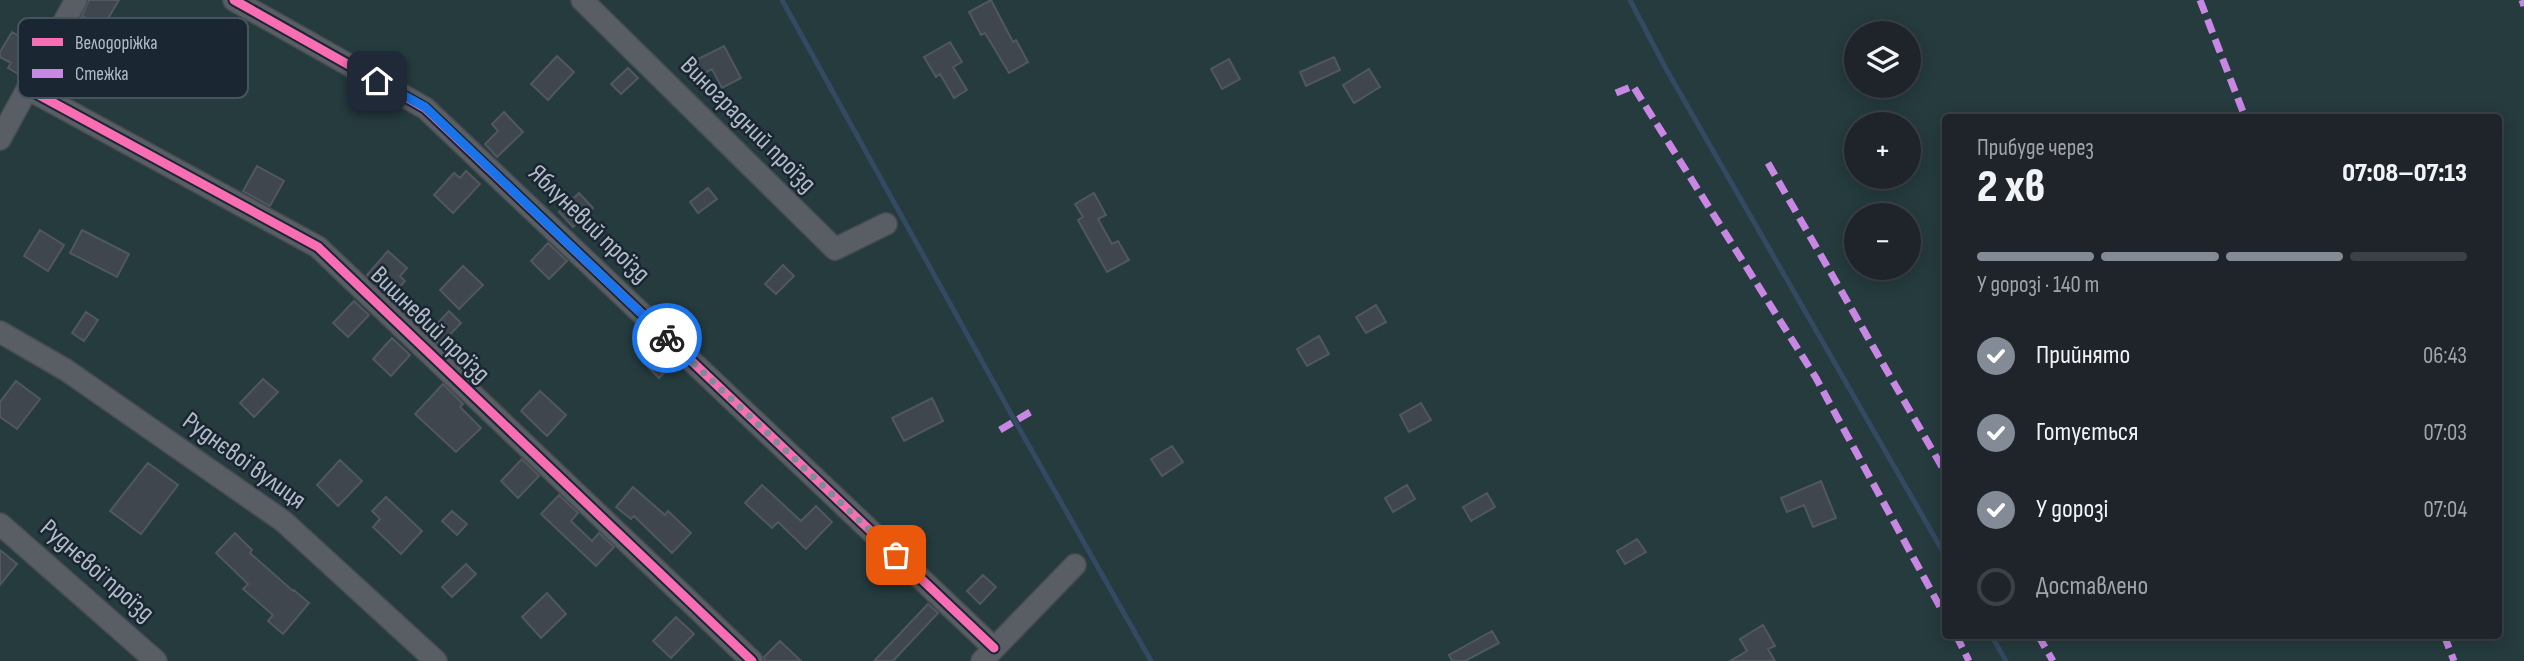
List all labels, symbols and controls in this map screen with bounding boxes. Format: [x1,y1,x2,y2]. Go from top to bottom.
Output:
legend [18,18,248,98]
map controls [1844,21,1921,280]
button: layers [1844,21,1921,98]
text: Велодоріжка [75,32,157,55]
pin [347,51,407,111]
street label: Виноградний проїзд [674,51,822,199]
icon: home [358,62,396,100]
text: Стежка [75,63,129,86]
button: + [1844,112,1921,189]
text: Прибуде через [1977,134,2094,162]
street label: Яблуневий проїзд [522,158,656,290]
text: 07:08–07:13 [2342,158,2467,189]
text: 2 хв [1977,160,2045,215]
button: − [1844,203,1921,280]
street label: Вишневий проїзд [364,260,496,390]
text: У дорозі · 140 m [1977,271,2099,299]
courier [632,303,702,373]
icon: bike [648,319,686,357]
icon: check [1977,337,2015,375]
text: Прийнято [2036,340,2130,371]
text: 06:43 [2423,342,2467,370]
street label: Руднєвої вулиця [176,406,312,516]
icon: check [1977,414,2015,452]
text: Готується [2036,417,2138,448]
text: 07:03 [2424,419,2467,447]
icon: check [1977,491,2015,529]
text: У дорозі [2036,494,2108,525]
text: 07:04 [2424,496,2467,524]
street label: Руднєвої проїзд [34,513,160,629]
pin [866,525,926,585]
icon: bag [877,536,915,574]
text: Доставлено [2036,571,2148,602]

